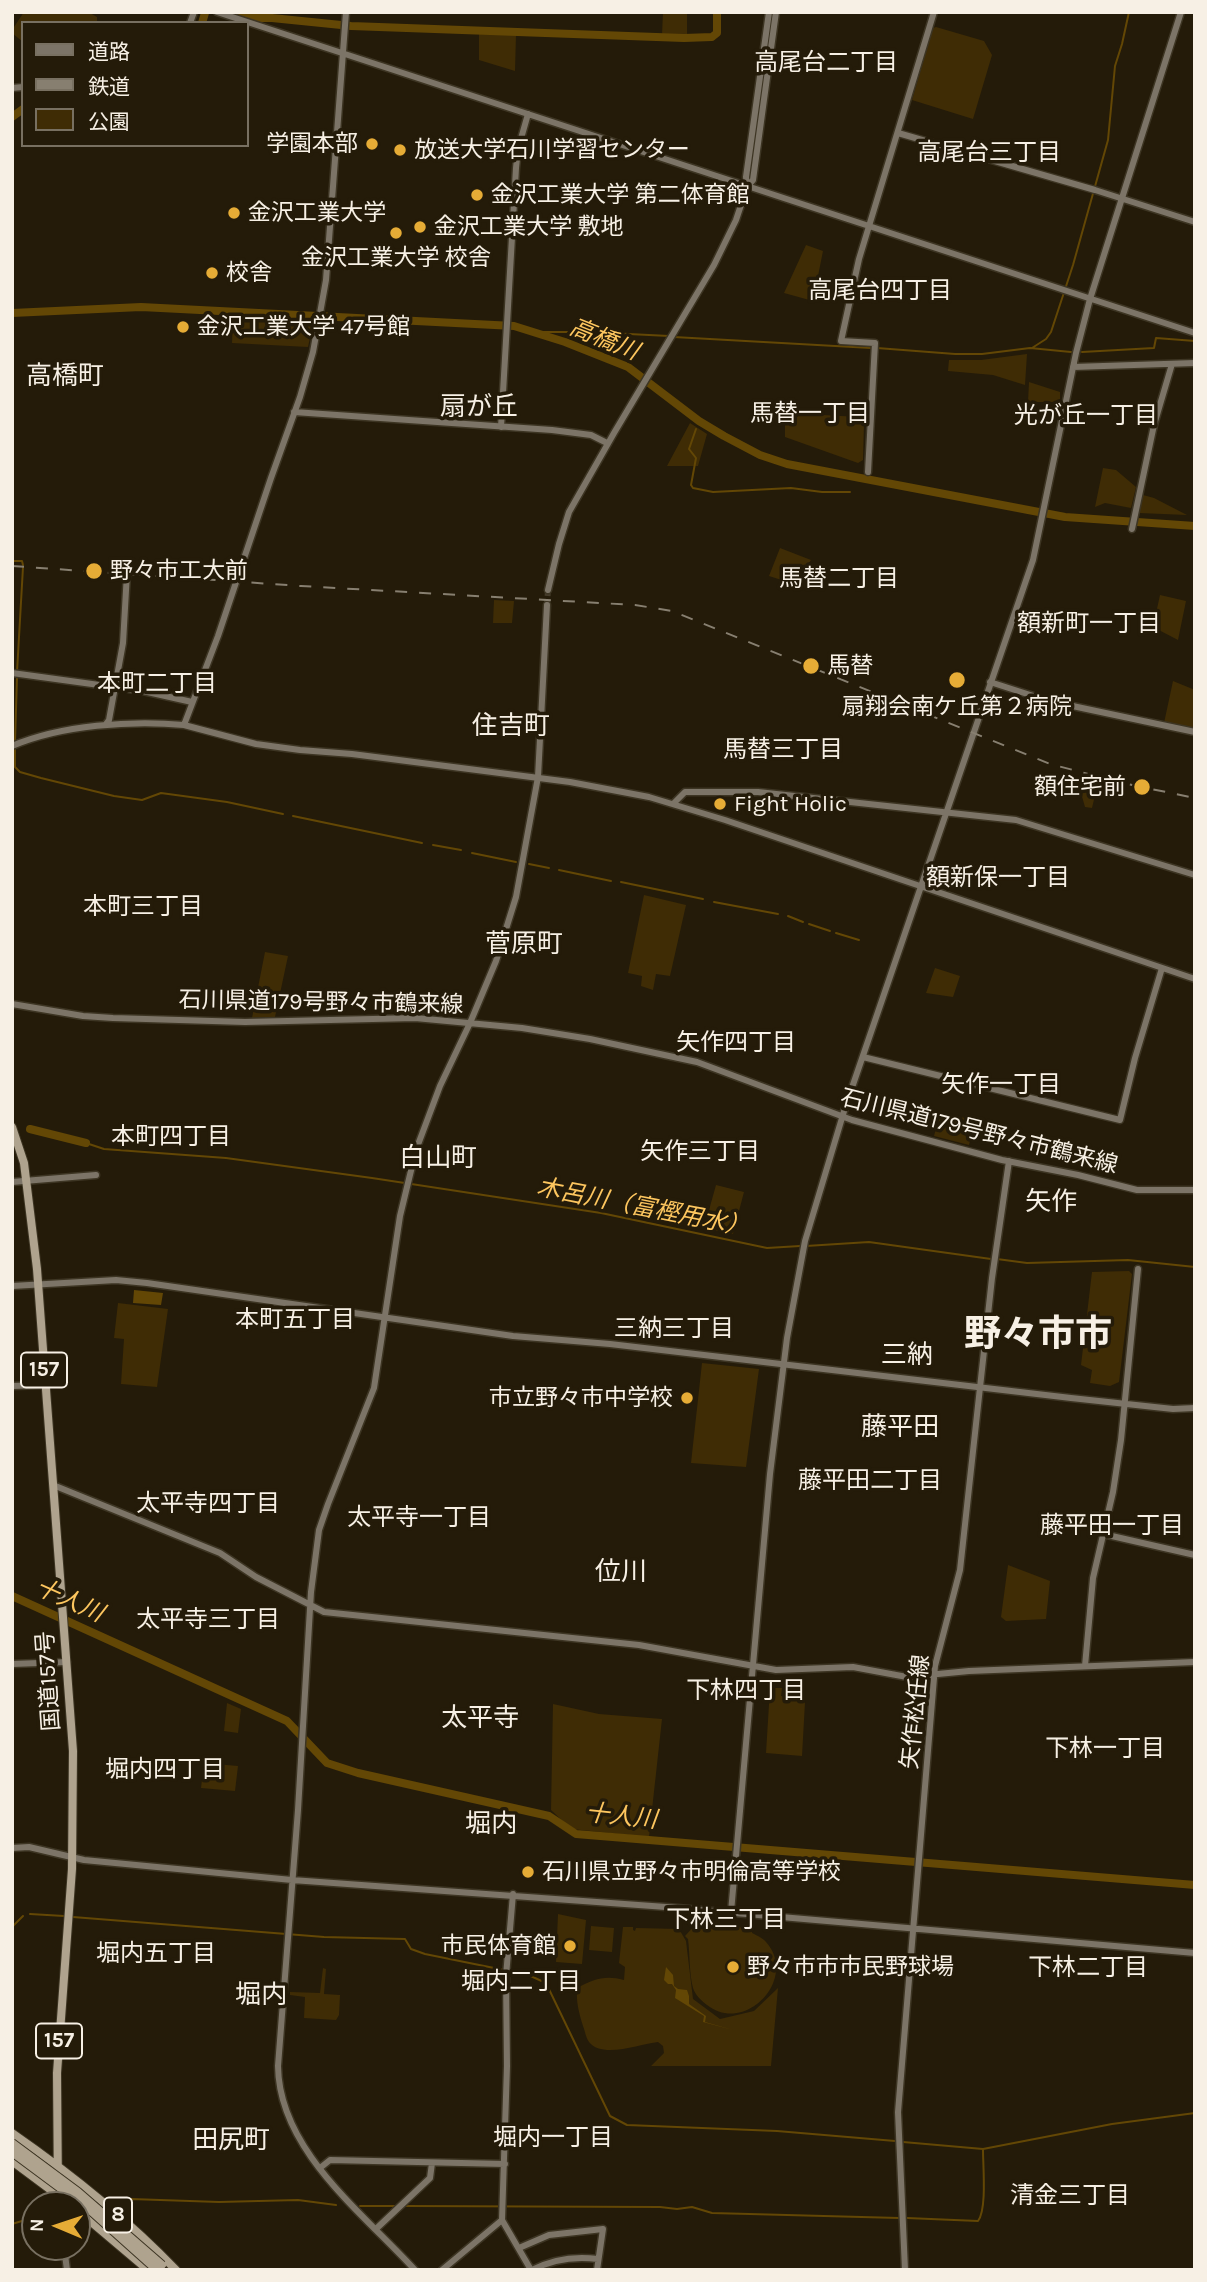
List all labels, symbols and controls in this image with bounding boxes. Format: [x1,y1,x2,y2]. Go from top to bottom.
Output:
legend [21,21,248,147]
text: 道路 [88,40,130,64]
district label: 高尾台二丁目 [754,49,898,77]
text: 鉄道 [88,75,130,99]
text: 公園 [88,110,130,134]
place label: 学園本部 [266,130,358,158]
marker: 学園本部 [364,136,380,152]
place label: 放送大学石川学習センター [414,136,690,164]
district label: 高尾台三丁目 [917,139,1061,167]
marker: 放送大学石川学習センター [392,142,408,158]
place label: 金沢工業大学 第二体育館 [491,181,749,209]
marker: 金沢工業大学 第二体育館 [469,187,485,203]
place label: 金沢工業大学 [248,199,386,227]
marker: 金沢工業大学 [226,205,242,221]
place label: 金沢工業大学 敷地 [434,213,623,241]
marker: 金沢工業大学 敷地 [412,219,428,235]
marker: 金沢工業大学 校舎 [388,225,404,241]
place label: 金沢工業大学 校舎 [301,244,491,272]
place label: 校舎 [226,259,272,287]
marker: 校舎 [204,265,220,281]
district label: 高尾台四丁目 [808,277,952,305]
place label: 金沢工業大学 47号館 [197,313,410,341]
water label: 高橋川 [565,313,643,367]
marker: 金沢工業大学 47号館 [175,319,191,335]
district label: 高橋町 [26,361,104,393]
district label: 扇が丘 [440,392,518,424]
district label: 馬替一丁目 [750,400,870,428]
district label: 光が丘一丁目 [1014,402,1158,430]
place label: 野々市工大前 [110,557,248,585]
marker: 野々市工大前 [84,561,104,581]
district label: 馬替二丁目 [779,565,899,593]
district label: 額新町一丁目 [1017,610,1161,638]
place label: 馬替 [827,652,873,680]
marker: 馬替 [801,656,821,676]
district label: 本町二丁目 [97,670,217,698]
marker: 扇翔会南ケ丘第２病院 [947,670,967,690]
place label: 扇翔会南ケ丘第２病院 [842,693,1072,721]
district label: 住吉町 [472,711,550,743]
district label: 馬替三丁目 [723,736,843,764]
place label: 額住宅前 [1034,773,1126,801]
marker: 額住宅前 [1132,777,1152,797]
place label: Fight Holic [734,790,847,818]
marker: Fight Holic [712,796,728,812]
district label: 額新保一丁目 [926,864,1070,892]
district label: 本町三丁目 [83,893,203,921]
district label: 菅原町 [485,929,563,961]
street label: 石川県道179号野々市鶴来線 [178,987,464,1019]
district label: 矢作四丁目 [676,1029,796,1057]
district label: 矢作一丁目 [941,1071,1061,1099]
street label: 石川県道179号野々市鶴来線 [838,1084,1120,1180]
district label: 本町四丁目 [111,1123,231,1151]
district label: 矢作三丁目 [640,1138,760,1166]
district label: 白山町 [399,1143,477,1175]
water label: 木呂川（富樫用水） [534,1173,752,1243]
district label: 矢作 [1025,1187,1077,1219]
district label: 本町五丁目 [235,1306,355,1334]
district label: 野々市市 [964,1313,1112,1357]
district label: 三納三丁目 [614,1315,734,1343]
district label: 三納 [881,1340,933,1372]
road number: 157 [21,1352,67,1388]
place label: 市立野々市中学校 [489,1384,673,1412]
marker: 市立野々市中学校 [679,1390,695,1406]
district label: 藤平田 [861,1412,939,1444]
district label: 藤平田二丁目 [798,1467,942,1495]
district label: 太平寺四丁目 [136,1490,280,1518]
district label: 太平寺一丁目 [347,1504,491,1532]
district label: 藤平田一丁目 [1040,1512,1184,1540]
district label: 位川 [595,1557,647,1589]
water label: 十人川 [30,1573,108,1629]
district label: 太平寺三丁目 [136,1606,280,1634]
street label: 国道157号 [32,1630,66,1732]
street label: 矢作松任線 [896,1653,936,1771]
district label: 下林四丁目 [686,1677,806,1705]
district label: 太平寺 [441,1703,519,1735]
district label: 下林一丁目 [1045,1735,1165,1763]
district label: 堀内四丁目 [105,1756,225,1784]
water label: 十人川 [584,1799,658,1835]
district label: 堀内 [465,1809,517,1841]
place label: 石川県立野々市明倫高等学校 [542,1858,841,1886]
marker: 石川県立野々市明倫高等学校 [520,1864,536,1880]
district label: 下林三丁目 [666,1906,786,1934]
place label: 市民体育館 [441,1932,556,1960]
marker: 市民体育館 [562,1938,578,1954]
district label: 堀内五丁目 [96,1940,216,1968]
place label: 野々市市市民野球場 [747,1953,954,1981]
district label: 下林二丁目 [1028,1954,1148,1982]
marker: 野々市市市民野球場 [725,1959,741,1975]
district label: 堀内二丁目 [461,1968,581,1996]
district label: 堀内 [235,1980,287,2012]
road number: 157 [36,2024,82,2058]
district label: 堀内一丁目 [493,2124,613,2152]
district label: 田尻町 [192,2125,270,2157]
district label: 清金三丁目 [1010,2182,1130,2210]
north arrow [21,2191,91,2261]
road number: 8 [104,2198,132,2232]
text: N [26,2218,48,2233]

